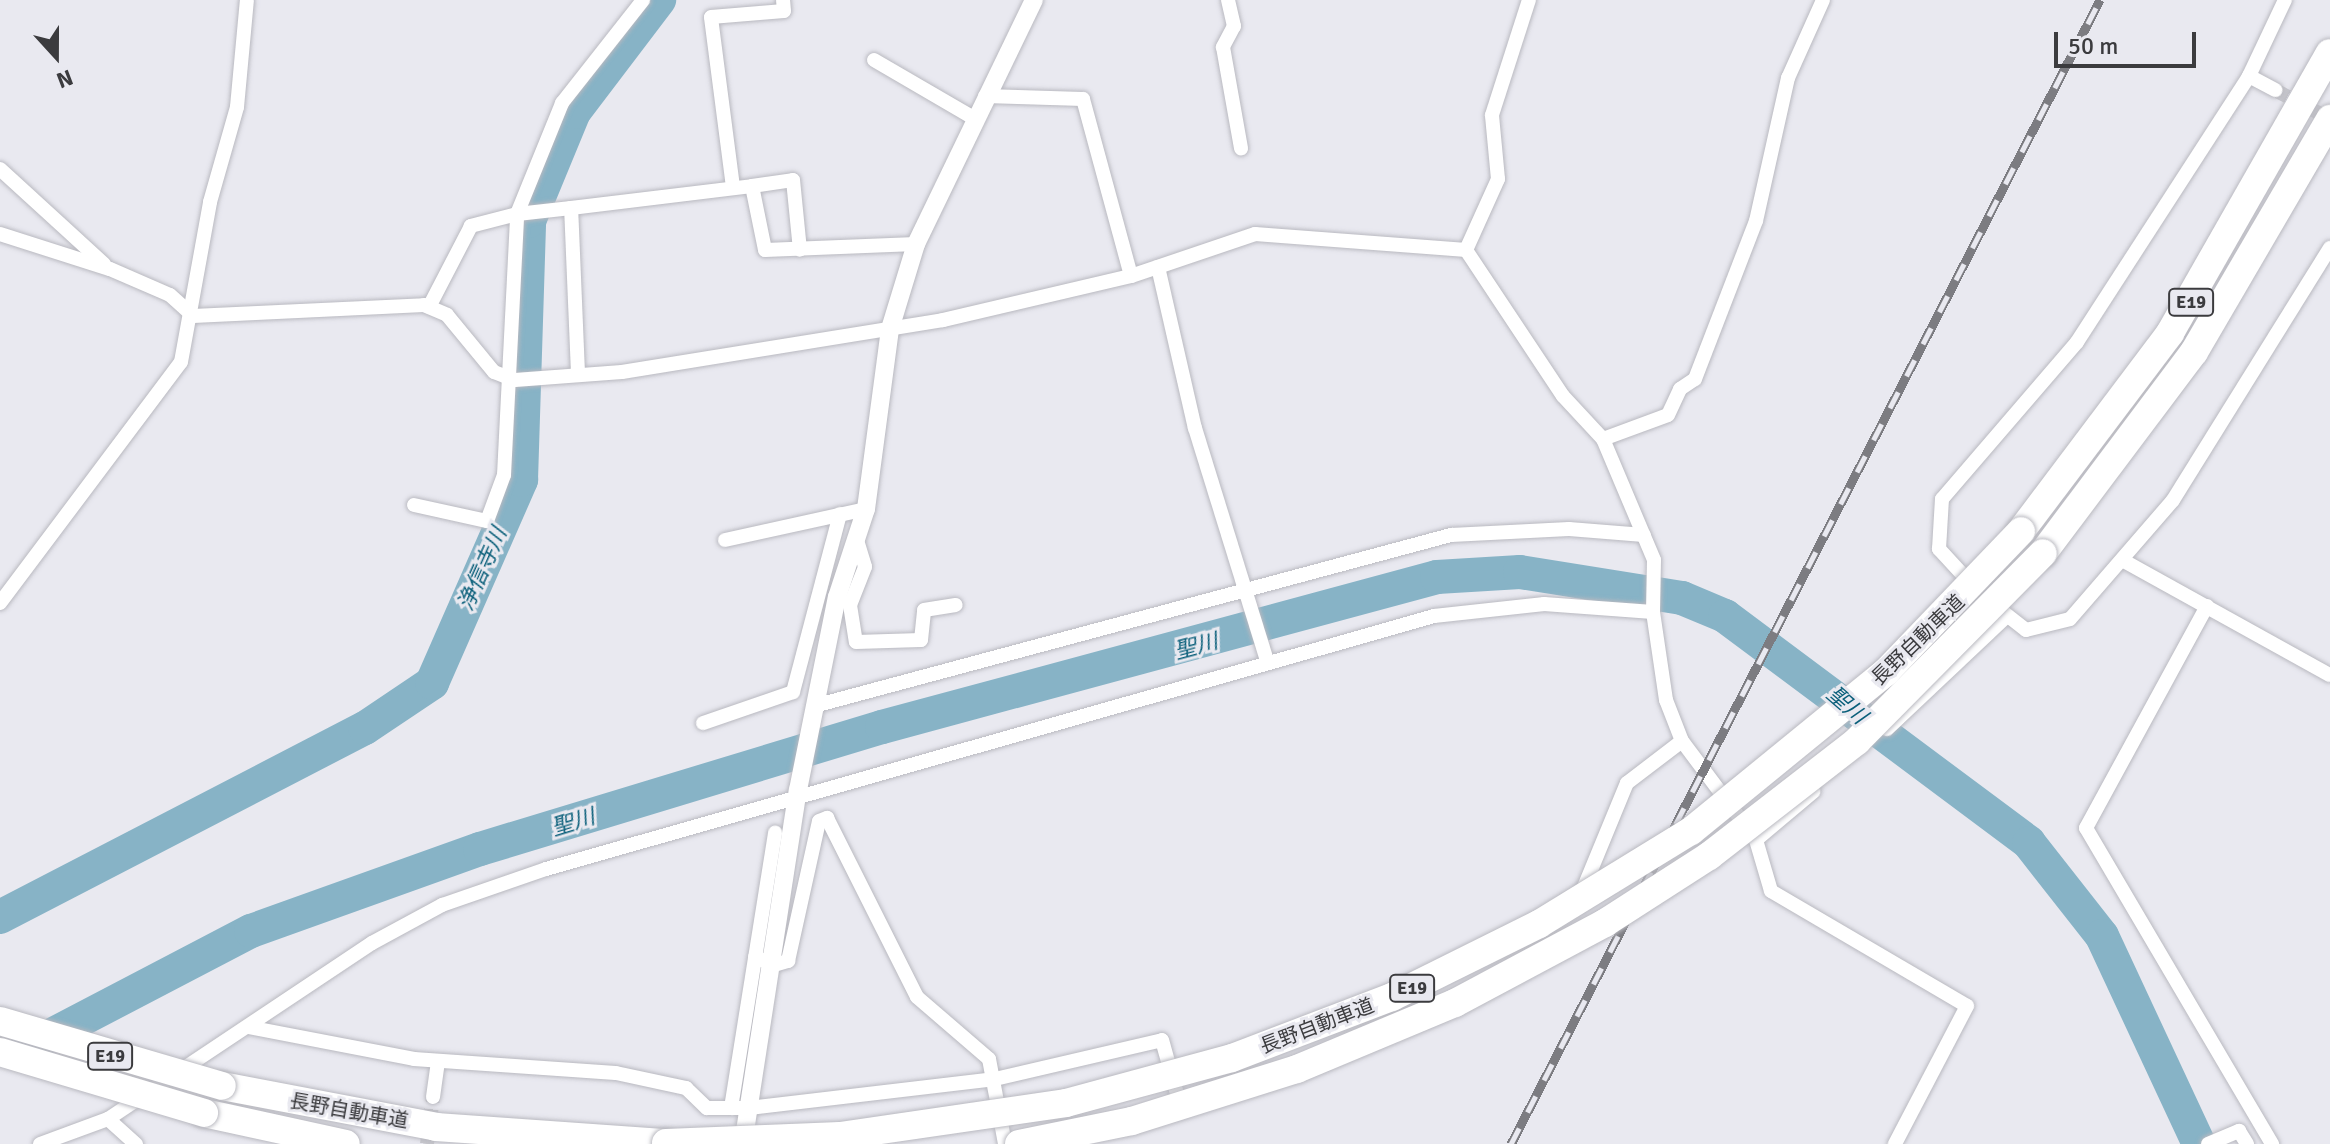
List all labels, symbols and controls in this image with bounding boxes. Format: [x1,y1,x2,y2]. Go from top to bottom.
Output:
north arrow [16,16,96,96]
scale bar [2058,16,2200,66]
text: 50 m [2068,31,2118,61]
text: N [53,64,77,94]
road number: E19 [2167,288,2215,316]
water label: 浄信寺川 [452,523,512,615]
street label: 長野自動車道 [1867,590,1969,690]
water label: 聖川 [1171,628,1221,664]
water label: 聖川 [1822,681,1872,729]
water label: 聖川 [548,803,598,841]
road number: E19 [1388,974,1436,1002]
street label: 長野自動車道 [1257,993,1377,1059]
road number: E19 [86,1042,134,1070]
street label: 長野自動車道 [288,1089,410,1133]

